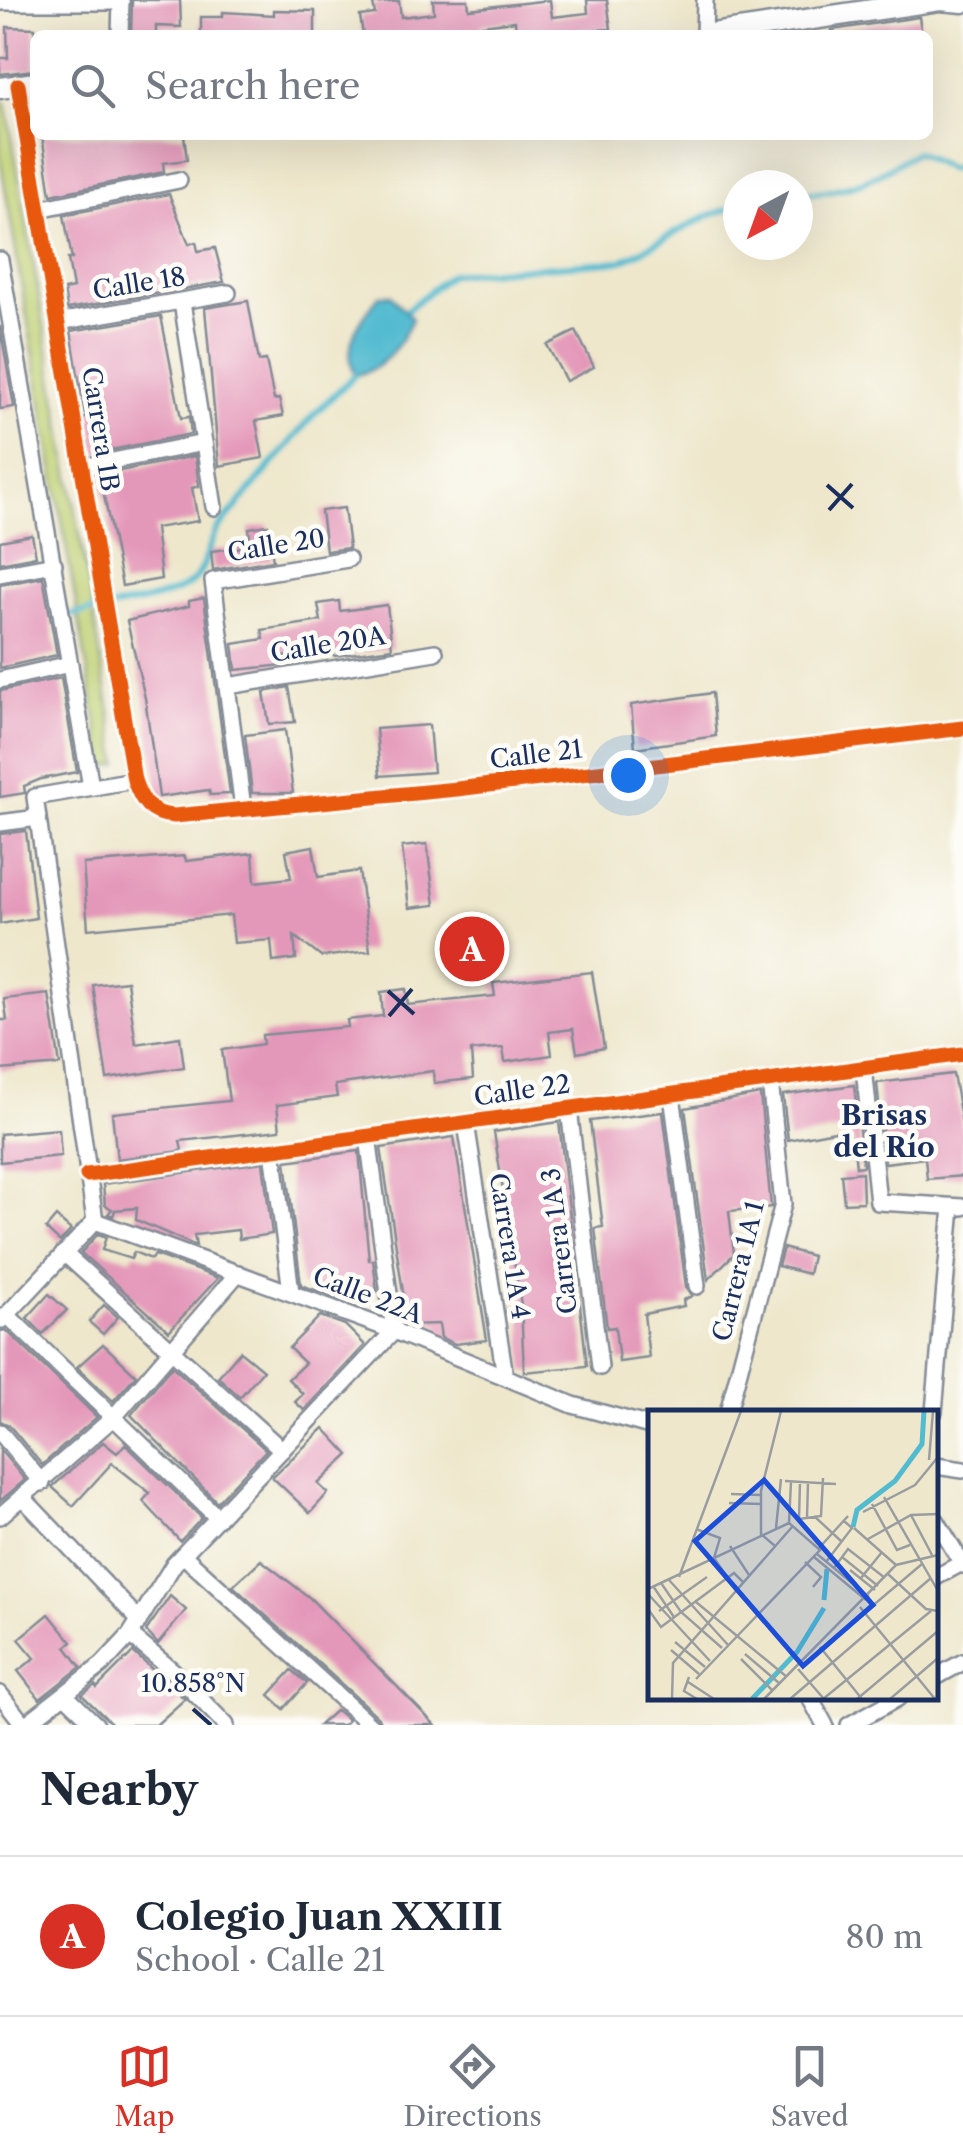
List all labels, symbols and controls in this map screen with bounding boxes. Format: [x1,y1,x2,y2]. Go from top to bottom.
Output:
search box [30,30,933,140]
icon: search [65,58,120,113]
text: Search here [145,62,360,109]
north arrow [723,170,813,260]
street label: Calle 18 [91,261,188,306]
street label: Carrera 1B [75,365,126,493]
street label: Calle 20 [225,523,327,568]
street label: Calle 20A [268,620,388,669]
street label: Calle 21 [488,733,585,776]
your location [603,750,654,801]
pin: A [440,912,504,986]
street label: Calle 22 [472,1068,572,1113]
district label: Brisas del Río [833,1098,935,1164]
street label: Carrera 1A 3 [535,1166,584,1316]
street label: Carrera 1A 4 [483,1171,536,1321]
street label: Carrera 1A 1 [706,1197,771,1345]
street label: Calle 22A [308,1260,428,1331]
inset map [648,1410,938,1700]
text: 10.858°N [141,1668,245,1699]
text: Nearby [40,1764,198,1816]
text: Colegio Juan XXIII [135,1893,503,1940]
text: A [60,1917,85,1956]
text: 80 m [845,1917,923,1956]
text: School · Calle 21 [135,1940,385,1979]
tab: Map [114,2039,175,2133]
tab: Directions [403,2039,542,2133]
tab: Saved [771,2039,849,2133]

